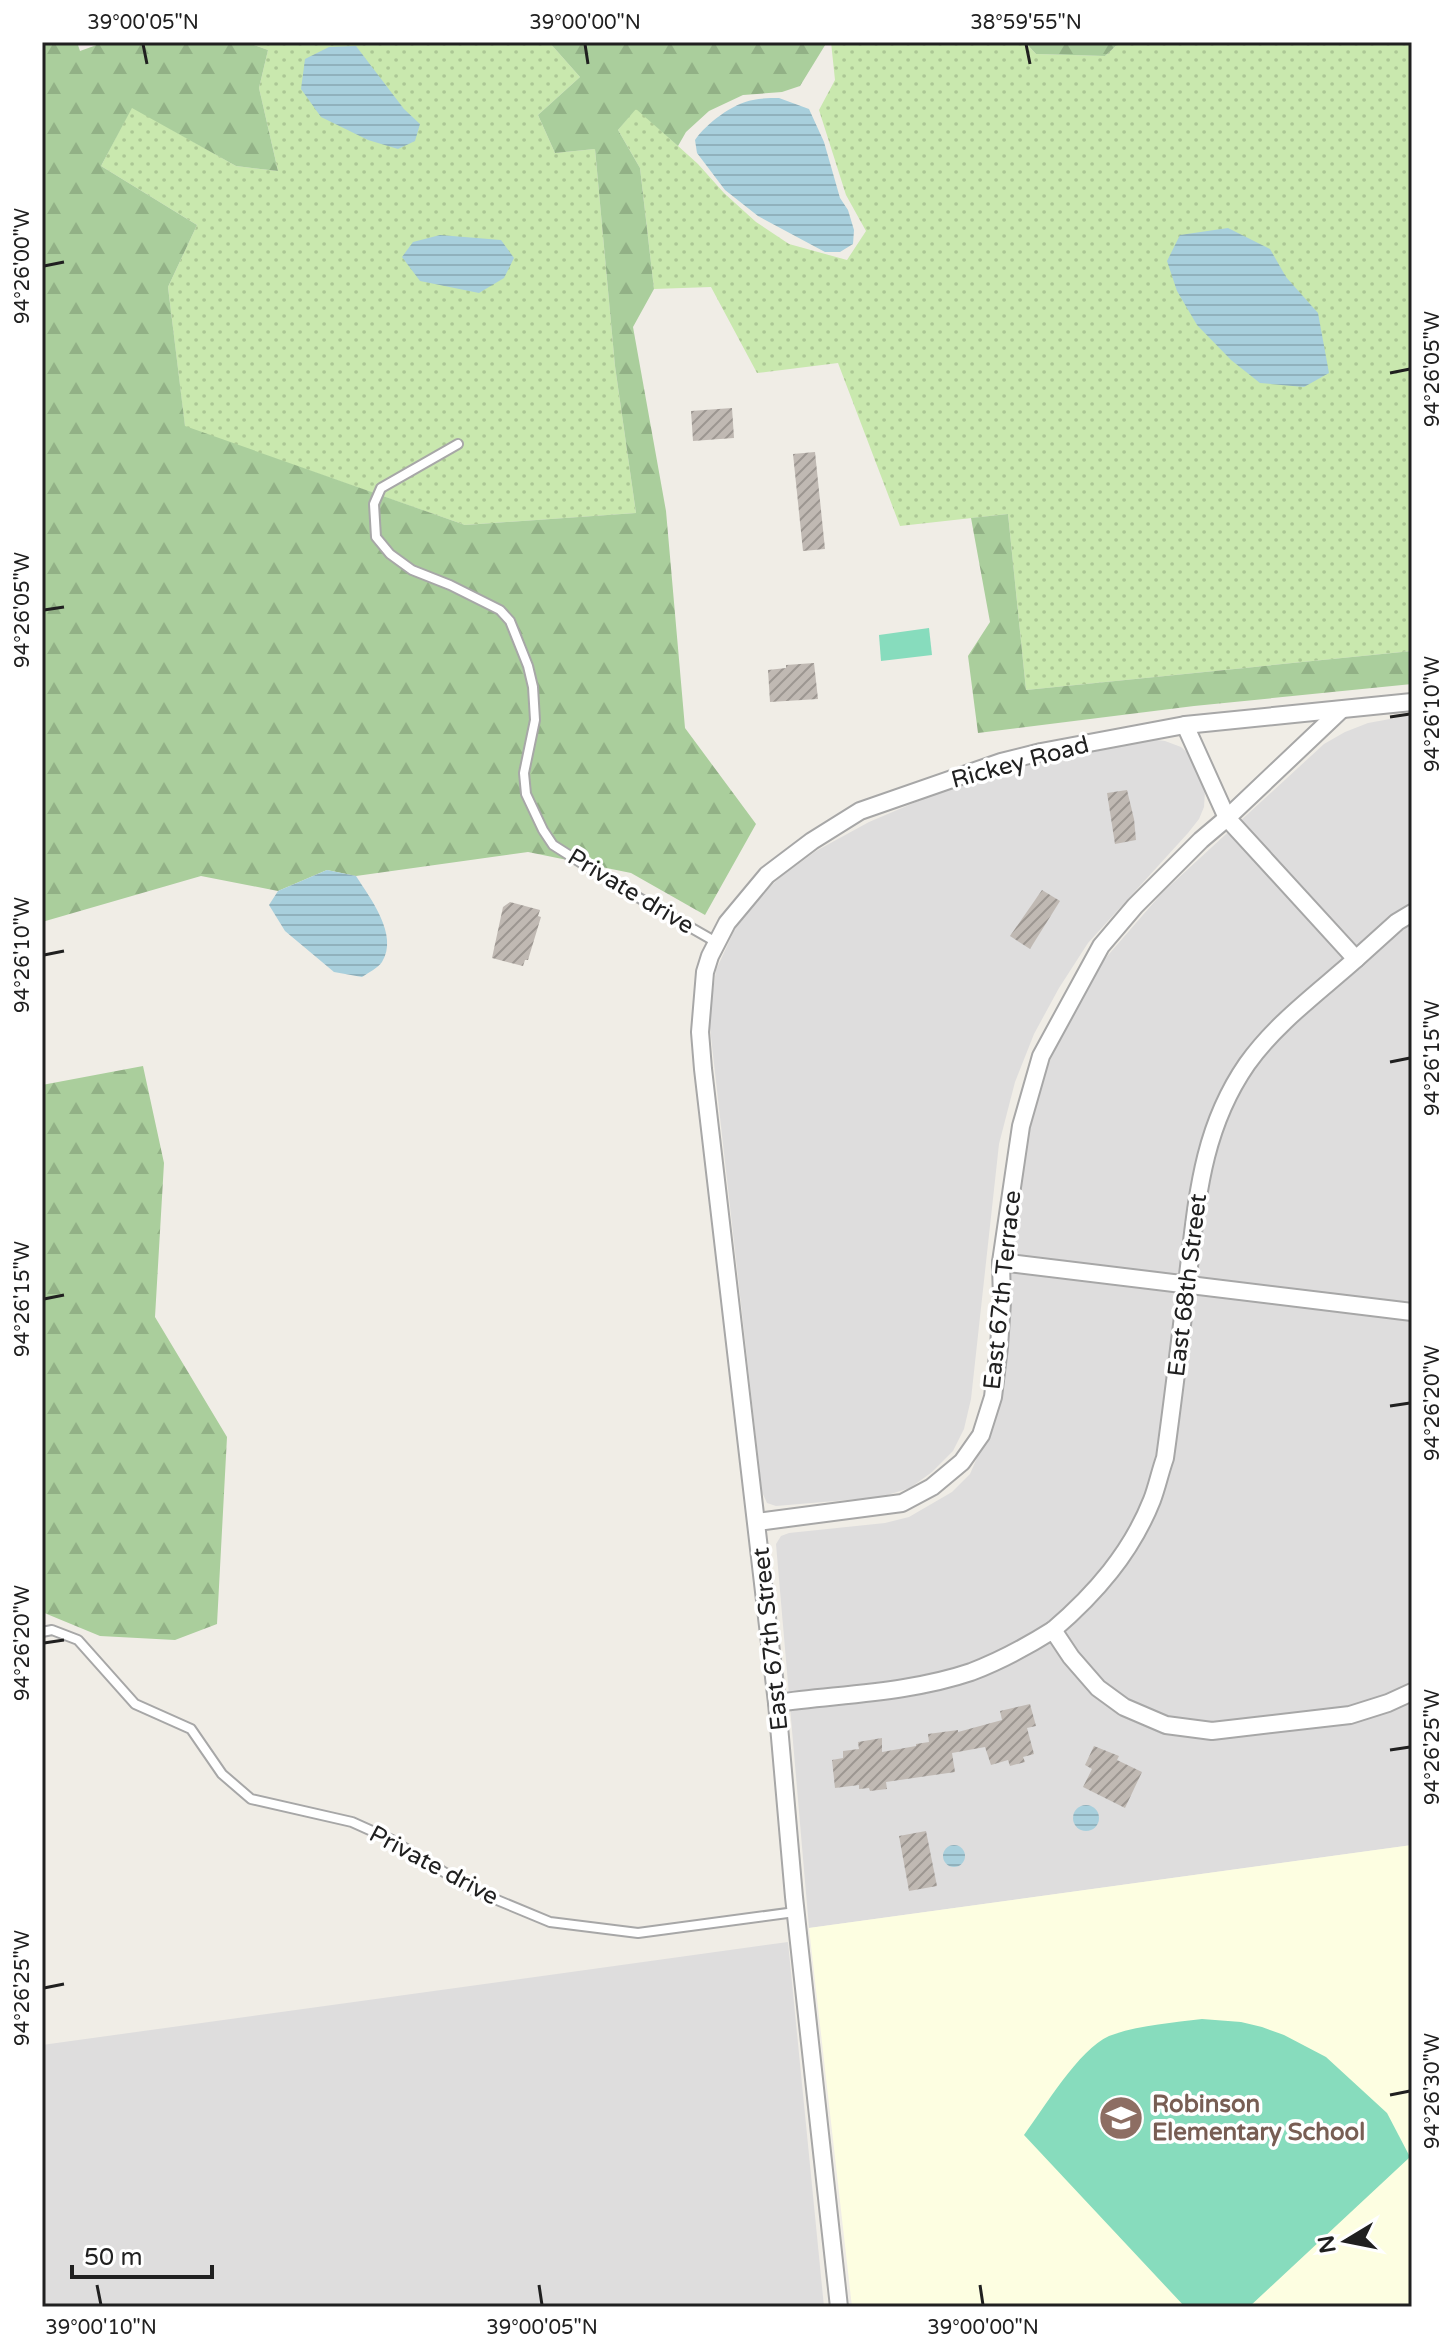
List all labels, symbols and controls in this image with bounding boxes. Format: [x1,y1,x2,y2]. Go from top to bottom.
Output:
text: 39°00'05"N [87,11,199,35]
text: 39°00'00"N [529,11,641,35]
text: 38°59'55"N [970,11,1082,35]
text: 94°26'00"W [11,208,35,324]
text: 94°26'05"W [1421,311,1445,427]
text: 94°26'05"W [11,552,35,668]
text: 94°26'10"W [1421,656,1445,772]
street label: Rickey Road [948,730,1092,795]
street label: Private drive [562,842,699,940]
text: 94°26'10"W [11,897,35,1013]
text: 94°26'15"W [1421,1000,1445,1116]
street label: East 67th Terrace [978,1189,1027,1391]
street label: East 68th Street [1162,1192,1213,1378]
text: 94°26'15"W [11,1241,35,1357]
text: 94°26'20"W [1421,1345,1445,1461]
street label: East 67th Street [746,1546,795,1732]
text: 94°26'20"W [11,1585,35,1701]
text: 94°26'25"W [1421,1689,1445,1805]
street label: Private drive [364,1819,503,1912]
text: 94°26'25"W [11,1930,35,2046]
text: 94°26'30"W [1421,2033,1445,2149]
place label: Robinson Elementary School [1152,2090,1365,2147]
school or university icon: Robinson Elementary School [1097,2094,1145,2142]
north arrow [1306,2201,1386,2281]
scale bar [72,2229,212,2279]
text: N [1313,2233,1342,2255]
text: 50 m [84,2243,142,2272]
text: 39°00'10"N [45,2316,157,2340]
text: 39°00'05"N [486,2316,598,2340]
text: 39°00'00"N [927,2316,1039,2340]

